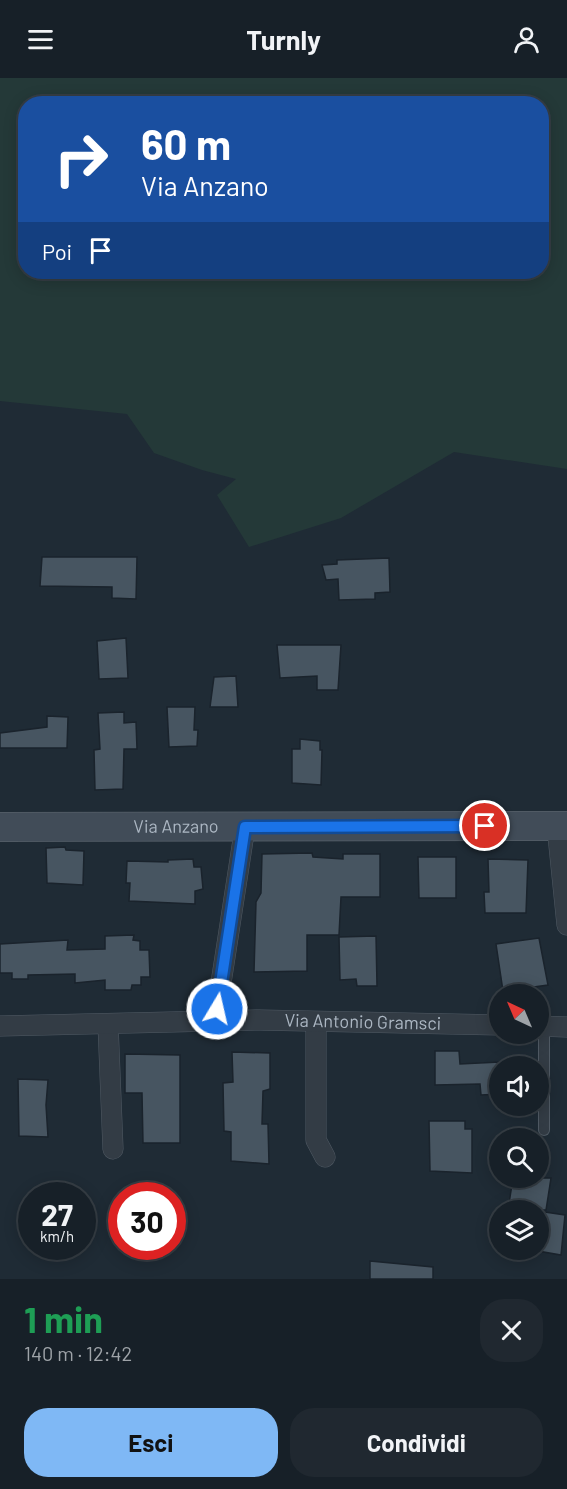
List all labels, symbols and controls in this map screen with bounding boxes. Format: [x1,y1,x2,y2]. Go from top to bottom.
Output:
icon: menu [24,23,57,56]
text: Turnly [246,23,321,55]
icon: person [510,23,543,56]
text: 60 m [141,118,231,168]
icon: right [42,120,120,198]
text: Via Anzano [141,169,269,201]
icon: arrive [84,234,117,267]
text: Poi [42,238,72,264]
pin [459,800,510,851]
icon: arrive [468,809,501,842]
street label: Via Anzano [133,815,219,837]
position arrow [185,977,249,1041]
north arrow [489,984,549,1044]
map controls [489,984,549,1260]
street label: Via Antonio Gramsci [284,1009,442,1034]
button: sound [489,1056,549,1116]
button: search [489,1128,549,1188]
speed limit sign: 30 [108,1182,186,1260]
text: 27 [41,1196,73,1232]
button: layers [489,1200,549,1260]
text: km/h [40,1227,74,1245]
text: 1 min [24,1297,103,1340]
button: close [480,1299,543,1362]
text: 140 m · 12:42 [24,1341,132,1365]
button: Esci [24,1408,278,1477]
button: Condividi [290,1408,543,1477]

